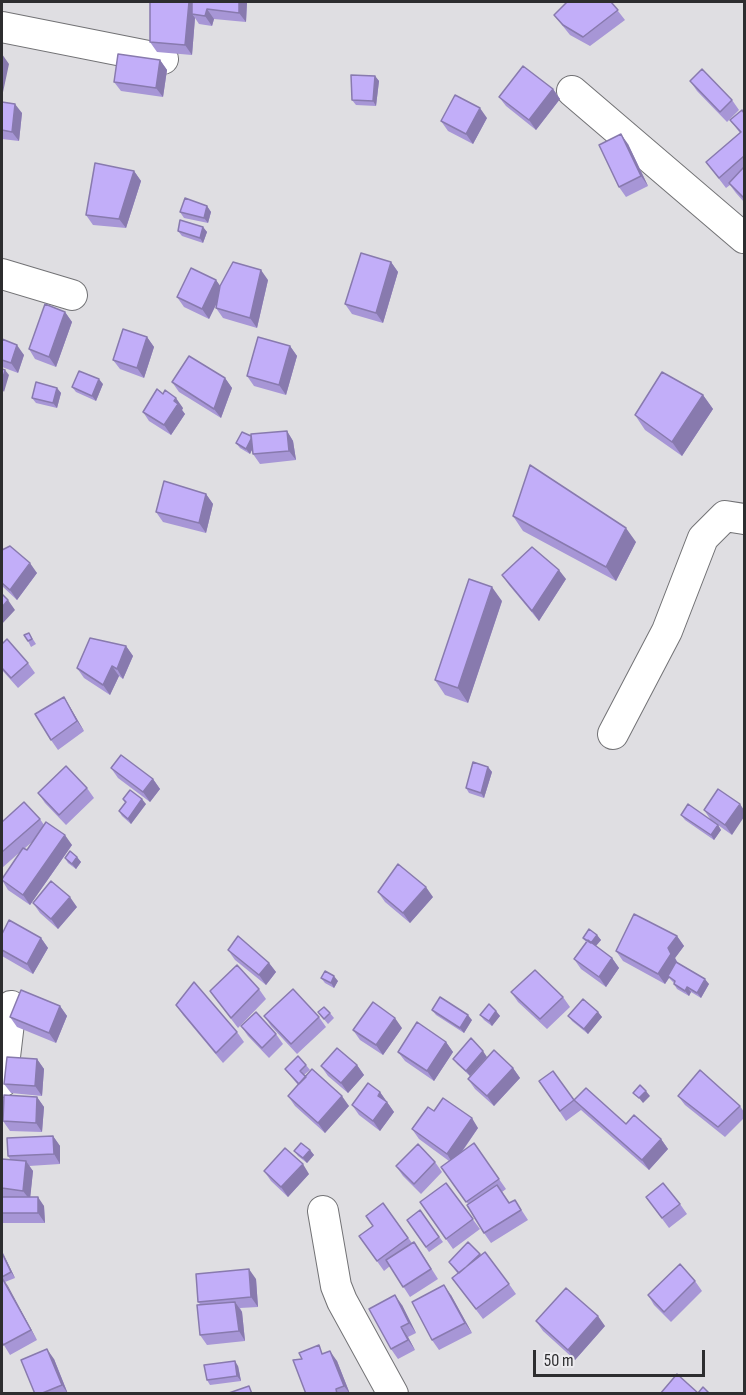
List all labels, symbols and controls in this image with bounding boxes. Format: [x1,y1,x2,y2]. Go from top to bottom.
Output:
scale bar [536,1338,708,1376]
text: 50 m [544,1350,574,1371]

